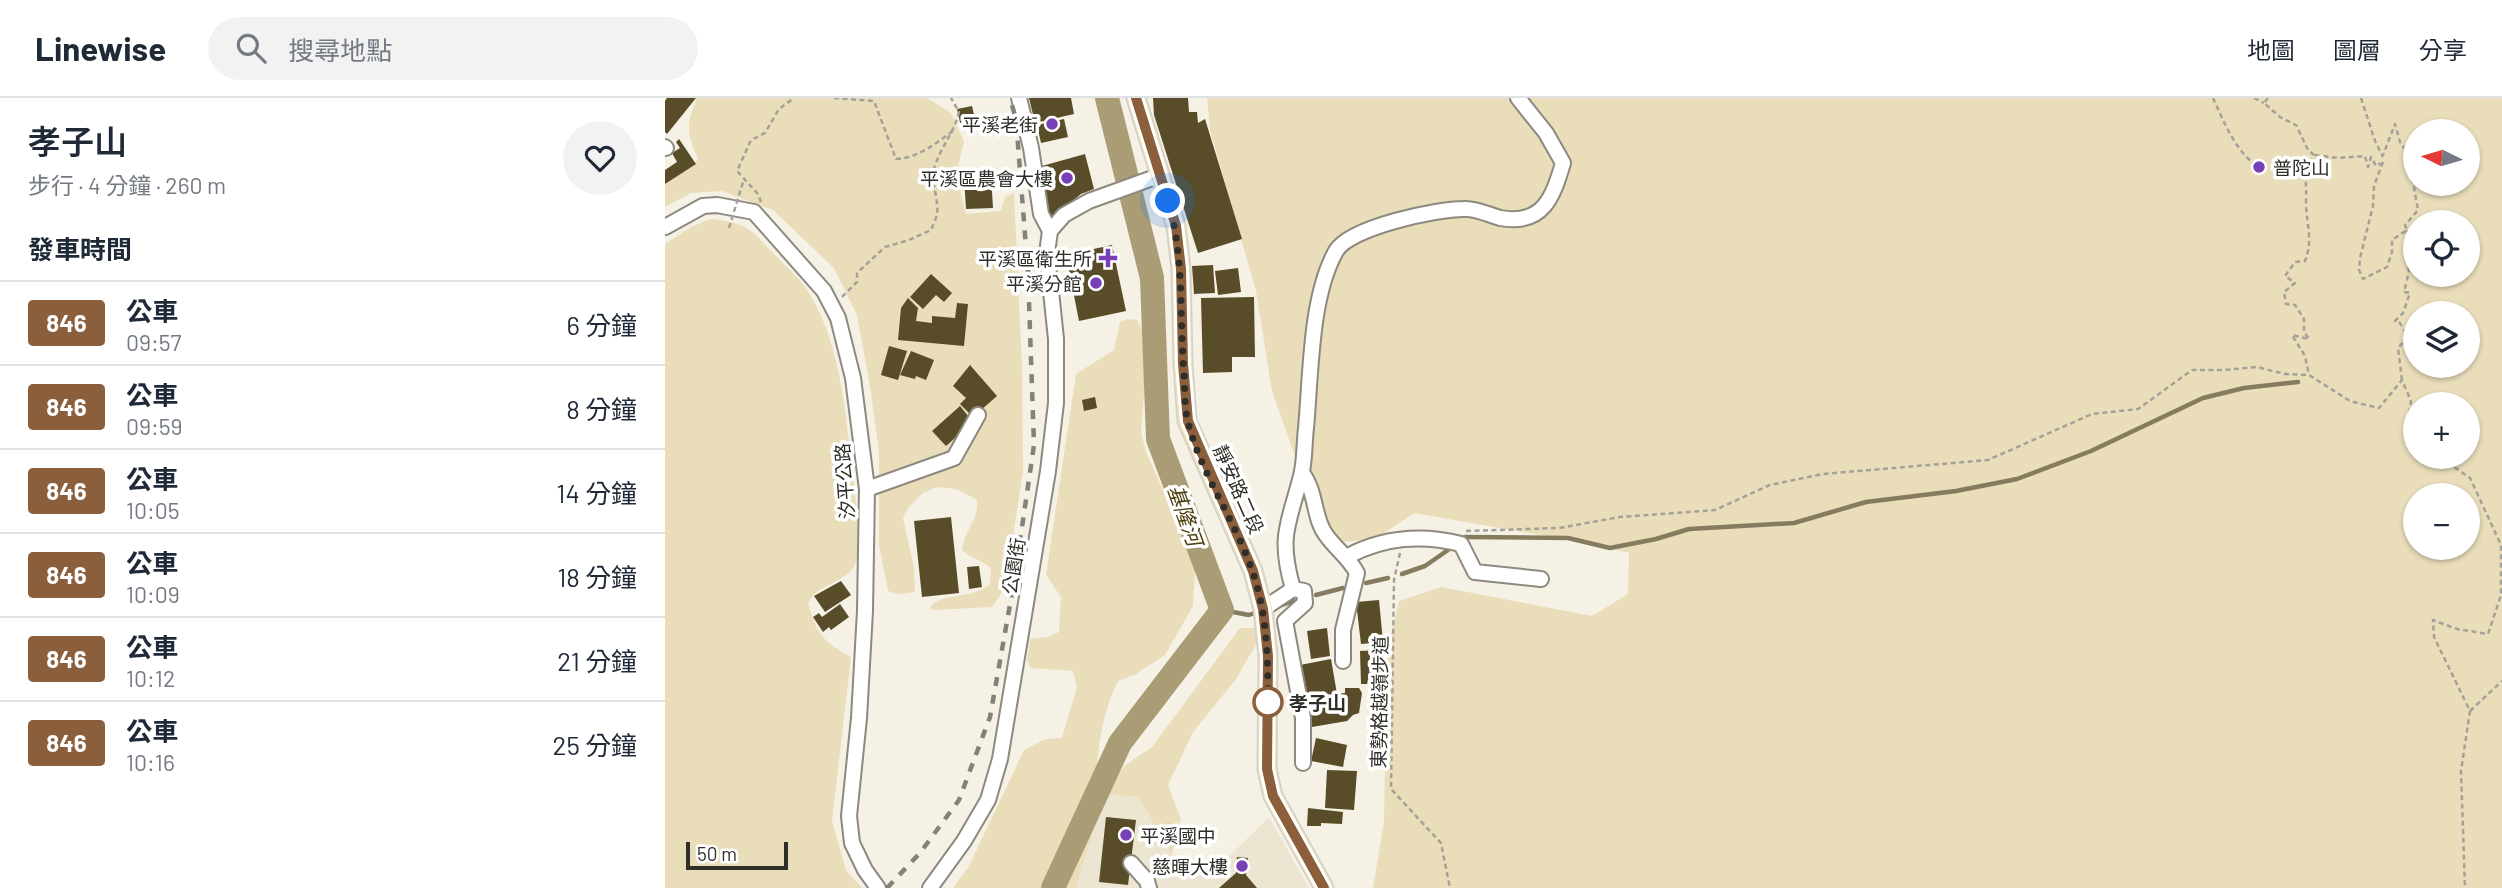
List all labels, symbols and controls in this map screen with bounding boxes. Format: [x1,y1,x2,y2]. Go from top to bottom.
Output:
search box [208,17,698,80]
text: Linewise [35,28,166,68]
icon: search [232,29,270,67]
text: 搜尋地點 [288,34,392,65]
text: 地圖 [2247,35,2295,64]
text: 圖層 [2333,35,2381,64]
text: 分享 [2419,35,2467,64]
place label: 平溪老街 [962,113,1038,136]
marker: 平溪老街 [1044,116,1060,132]
north arrow [2403,119,2480,196]
map controls [2403,119,2480,560]
text: 孝子山 [28,121,127,161]
button: heart [563,121,637,195]
place label: 普陀山 [2273,156,2330,179]
marker: 普陀山 [2251,159,2267,175]
place label: 平溪區農會大樓 [920,167,1053,190]
marker: 平溪區農會大樓 [1059,170,1075,186]
text: 步行 · 4 分鐘 · 260 m [28,171,226,199]
your location [1150,183,1185,218]
button: locate [2403,210,2480,287]
text: 發車時間 [28,233,132,264]
place label: 平溪區衛生所 [978,247,1092,270]
marker: 平溪區衛生所 [1098,248,1118,268]
place label: 平溪分館 [1006,272,1082,295]
marker: 平溪分館 [1088,275,1104,291]
text: 公車 [126,295,178,326]
button: layers [2403,301,2480,378]
text: 846 [46,308,87,337]
text: 6 分鐘 [566,309,637,340]
text: 09:57 [126,328,181,356]
text: 公車 [126,379,178,410]
text: 846 [46,392,87,421]
button: + [2403,392,2480,469]
text: 8 分鐘 [566,393,637,424]
text: 09:59 [126,412,183,440]
street label: 靜安路二段 [1209,441,1269,537]
street label: 汐平公路 [830,442,858,520]
text: 公車 [126,463,178,494]
text: 846 [46,476,87,505]
text: 14 分鐘 [556,477,637,508]
water label: 基隆河 [1163,481,1210,553]
button: − [2403,483,2480,560]
text: 10:05 [126,496,180,524]
street label: 公園街 [997,536,1029,596]
text: 公車 [126,547,178,578]
text: 846 [46,560,87,589]
text: 18 分鐘 [557,561,637,592]
text: 10:09 [126,580,180,608]
text: 公車 [126,631,178,662]
street label: 東勢格越嶺步道 [1366,635,1392,769]
text: 846 [46,644,87,673]
text: 21 分鐘 [557,645,637,676]
text: 10:12 [126,664,175,692]
marker: 孝子山 [1253,687,1283,717]
place label: 孝子山 [1289,691,1346,714]
text: 公車 [126,715,178,746]
text: 846 [46,728,87,757]
text: 25 分鐘 [552,729,637,760]
text: 10:16 [126,748,175,776]
place label: 平溪國中 [1140,824,1216,847]
marker: 平溪國中 [1118,827,1134,843]
scale bar [686,839,787,871]
text: 50 m [697,842,737,865]
place label: 慈暉大樓 [1152,855,1228,878]
marker: 慈暉大樓 [1234,858,1250,874]

